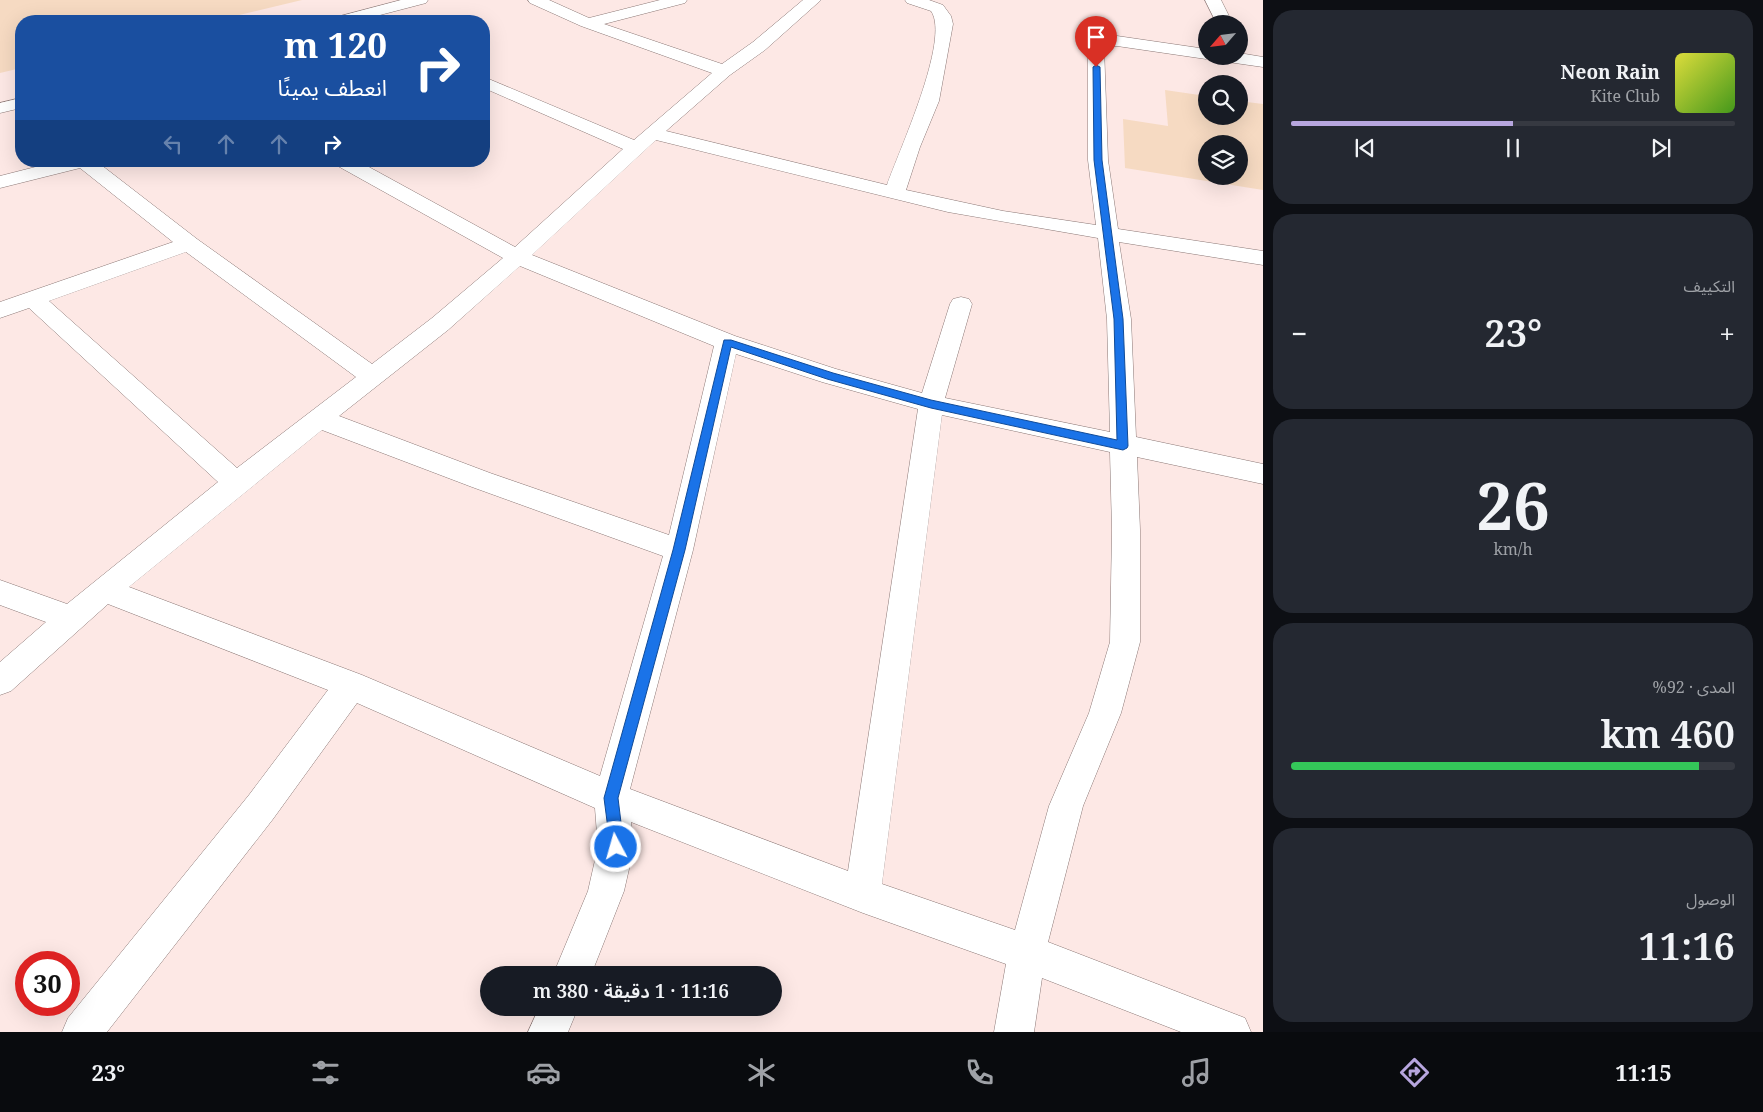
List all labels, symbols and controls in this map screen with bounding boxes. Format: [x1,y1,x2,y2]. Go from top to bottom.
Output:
north arrow [1198,15,1248,65]
map controls [1198,15,1248,185]
pin [1075,16,1117,67]
text: 120 m [284,21,387,68]
icon: arrive [1082,23,1110,51]
icon: right [405,35,470,100]
text: Neon Rain [1561,59,1660,85]
text: انعطف يمينًا [277,72,387,102]
button: search [1198,75,1248,125]
text: Kite Club [1591,85,1660,107]
icon: left [159,130,187,158]
icon: ahead [212,130,240,158]
icon: ahead [265,130,293,158]
icon: right [318,130,346,158]
icon: previous [1351,134,1379,162]
icon: pause [1499,134,1527,162]
icon: next [1647,134,1675,162]
button: layers [1198,135,1248,185]
text: التكييف [1683,275,1735,297]
text: 23° [1484,306,1542,358]
text: − [1291,314,1307,352]
text: + [1719,314,1735,352]
text: 26 [1476,461,1550,549]
text: km/h [1493,538,1533,560]
text: المدى · 92% [1653,676,1735,698]
text: 460 km [1601,707,1735,759]
position arrow [589,820,641,872]
text: الوصول [1686,888,1735,910]
text: 11:16 [1638,919,1735,971]
speed limit sign: 30 [15,951,80,1016]
text: 11:16 · 1 دقيقة · 380 m [533,978,729,1004]
icon: filters [308,1055,343,1090]
icon: car [526,1055,561,1090]
icon: climate [744,1055,779,1090]
icon: phone [962,1055,997,1090]
icon: music [1179,1055,1214,1090]
icon: directions [1397,1055,1432,1090]
text: 23° [91,1057,125,1087]
text: 11:15 [1615,1057,1672,1087]

